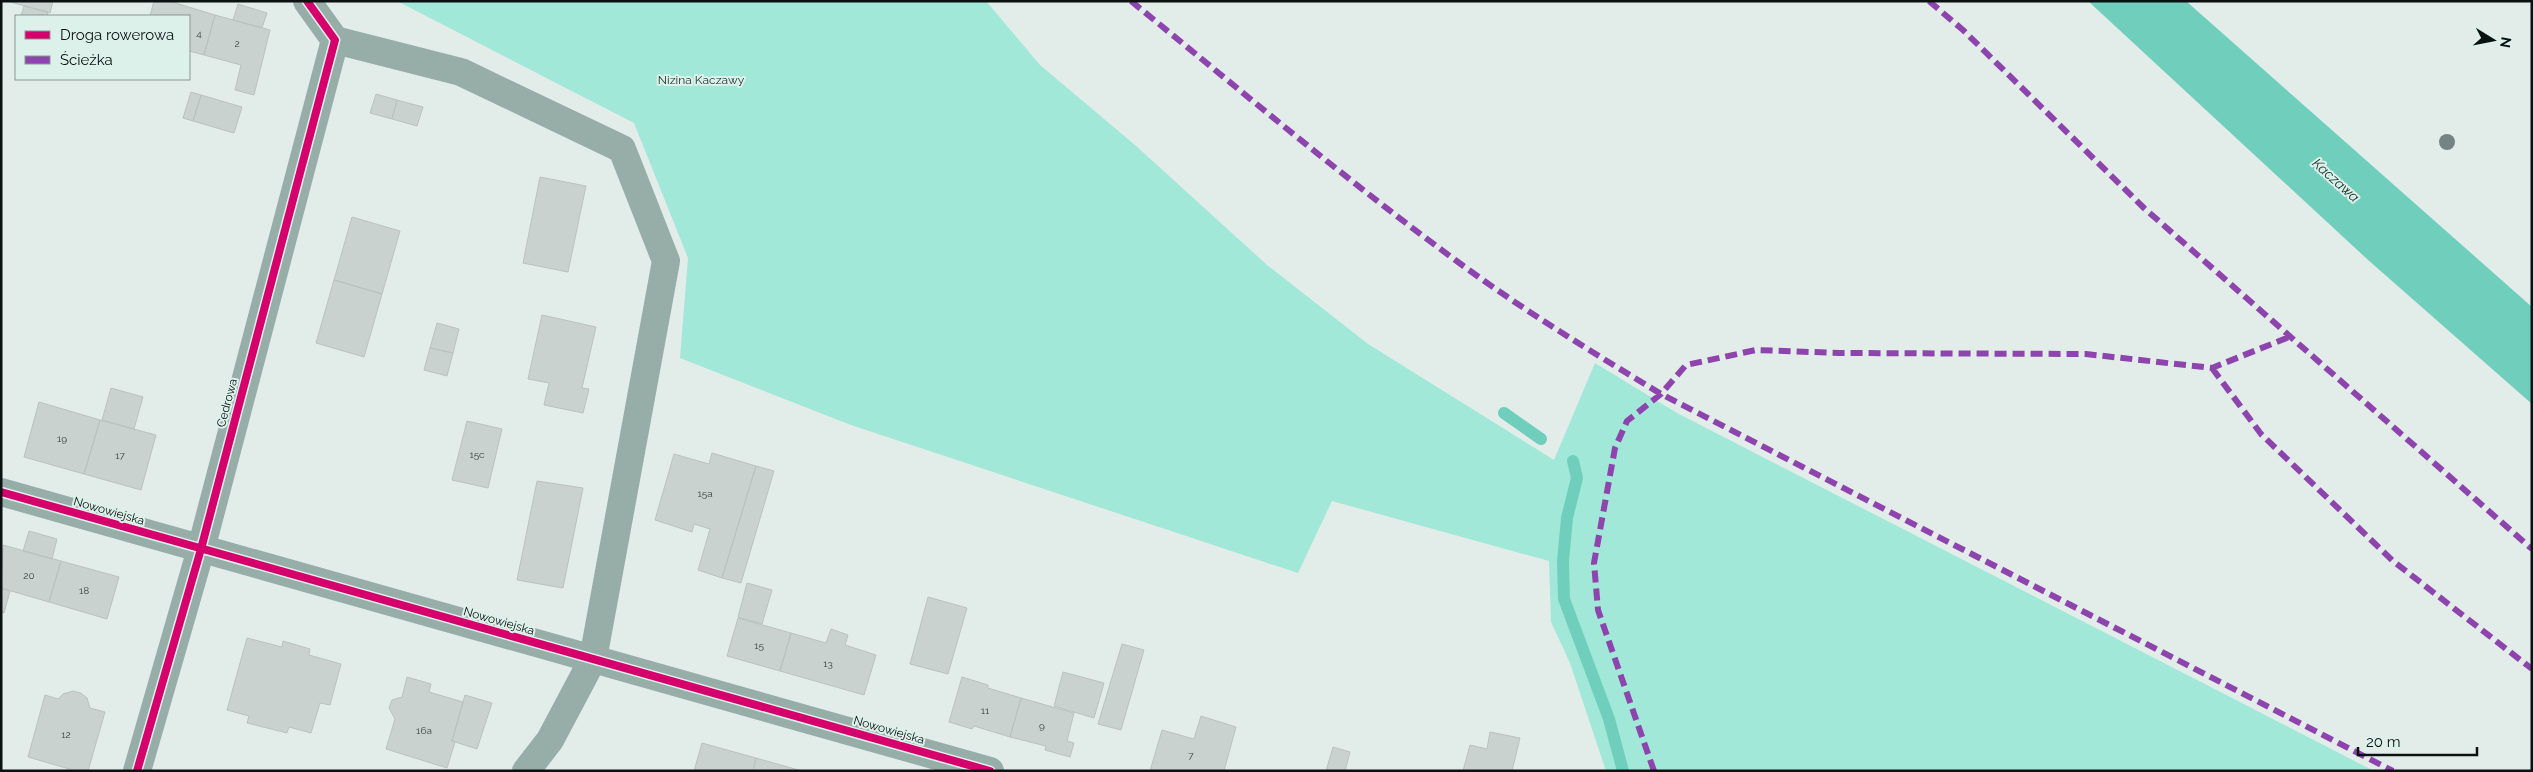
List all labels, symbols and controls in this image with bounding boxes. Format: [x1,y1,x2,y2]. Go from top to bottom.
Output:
legend [15,15,190,80]
north arrow [2468,15,2518,65]
text: Droga rowerowa [60,26,174,44]
house number: 4 [196,28,202,39]
text: N [2497,36,2515,49]
house number: 2 [234,38,240,49]
text: Ścieżka [60,51,113,69]
park label: Nizina Kaczawy [658,73,745,87]
water label: Kaczawa [2309,155,2363,205]
street label: Cedrowa [214,377,240,429]
house number: 19 [57,433,67,444]
house number: 15c [469,449,485,460]
house number: 17 [115,450,125,461]
house number: 15a [697,488,713,499]
street label: Nowowiejska [72,494,146,528]
house number: 20 [23,570,35,581]
house number: 18 [79,585,89,596]
street label: Nowowiejska [462,604,536,638]
house number: 15 [754,640,764,651]
house number: 13 [823,658,833,669]
house number: 11 [981,705,990,716]
street label: Nowowiejska [852,713,926,747]
house number: 9 [1039,720,1045,731]
scale bar [2358,724,2477,756]
house number: 16a [416,725,432,736]
house number: 12 [61,729,71,740]
text: 20 m [2366,733,2401,751]
house number: 7 [1188,750,1194,761]

